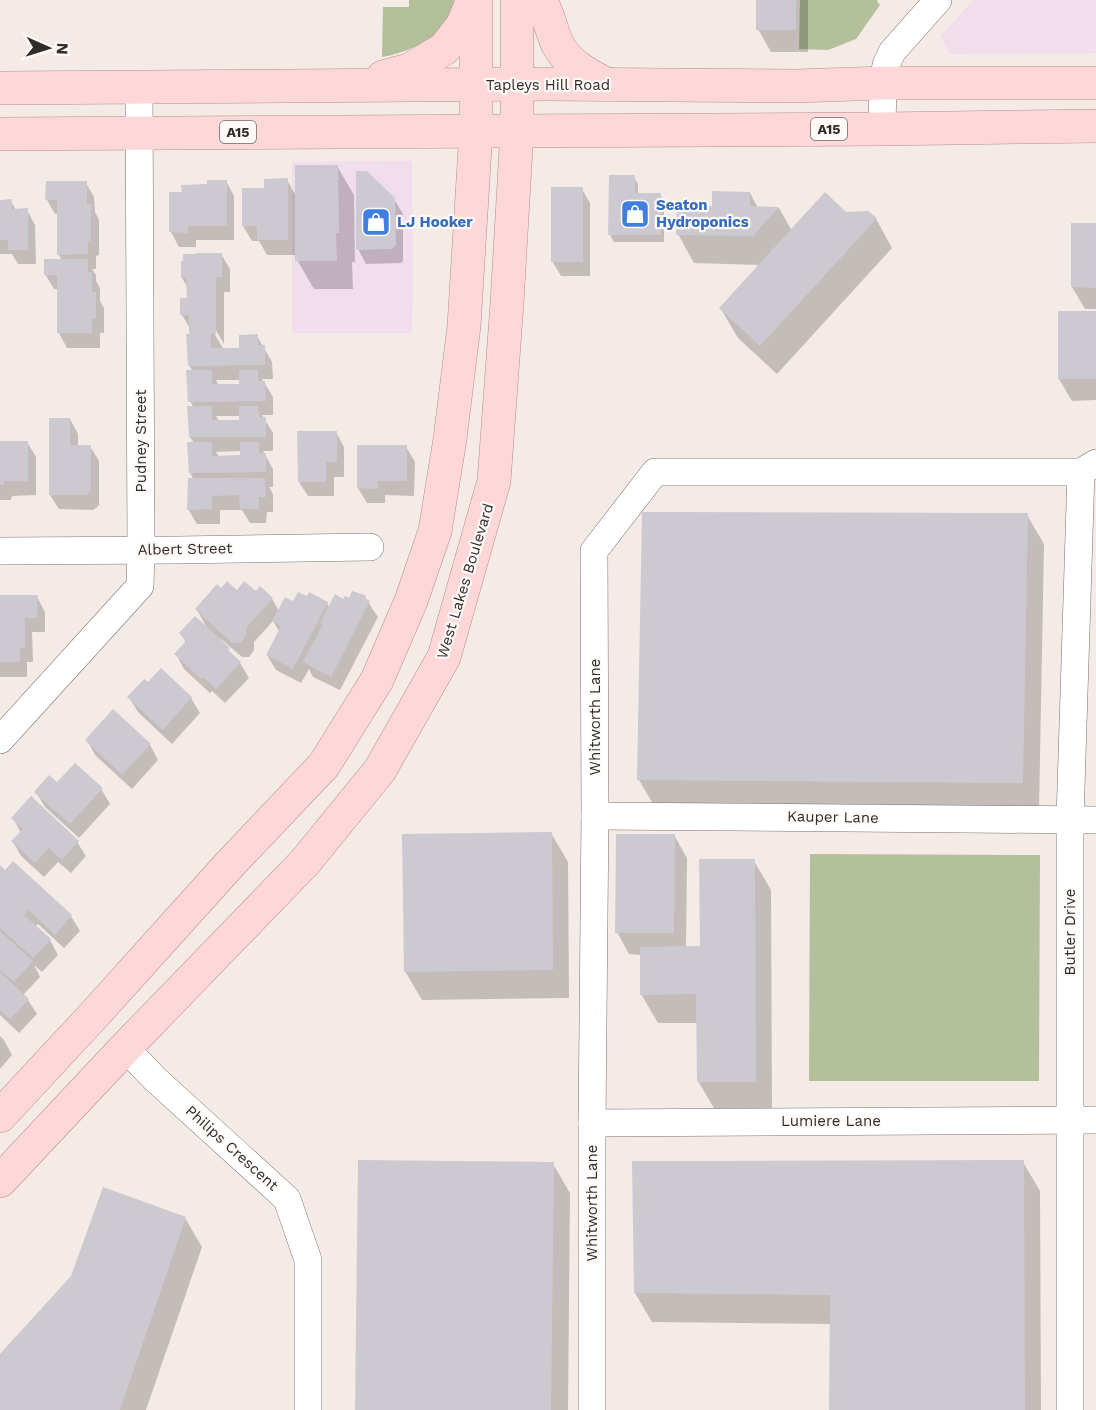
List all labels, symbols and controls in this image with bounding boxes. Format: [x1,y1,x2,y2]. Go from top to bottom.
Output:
north arrow [18,18,78,78]
text: N [53,42,72,55]
street label: Tapleys Hill Road [486,76,610,94]
road number: A15 [811,118,847,140]
road number: A15 [220,121,256,143]
place label: Seaton Hydroponics [656,196,749,231]
shop icon: Seaton Hydroponics [619,198,651,230]
shop icon: LJ Hooker [360,206,392,238]
place label: LJ Hooker [397,213,473,231]
street label: Pudney Street [132,389,150,493]
street label: West Lakes Boulevard [433,501,497,661]
street label: Albert Street [137,539,233,559]
street label: Whitworth Lane [586,658,604,776]
street label: Kauper Lane [787,807,879,827]
street label: Butler Drive [1061,889,1079,975]
street label: Philips Crescent [182,1102,283,1195]
street label: Lumiere Lane [781,1112,881,1130]
street label: Whitworth Lane [583,1144,601,1262]

